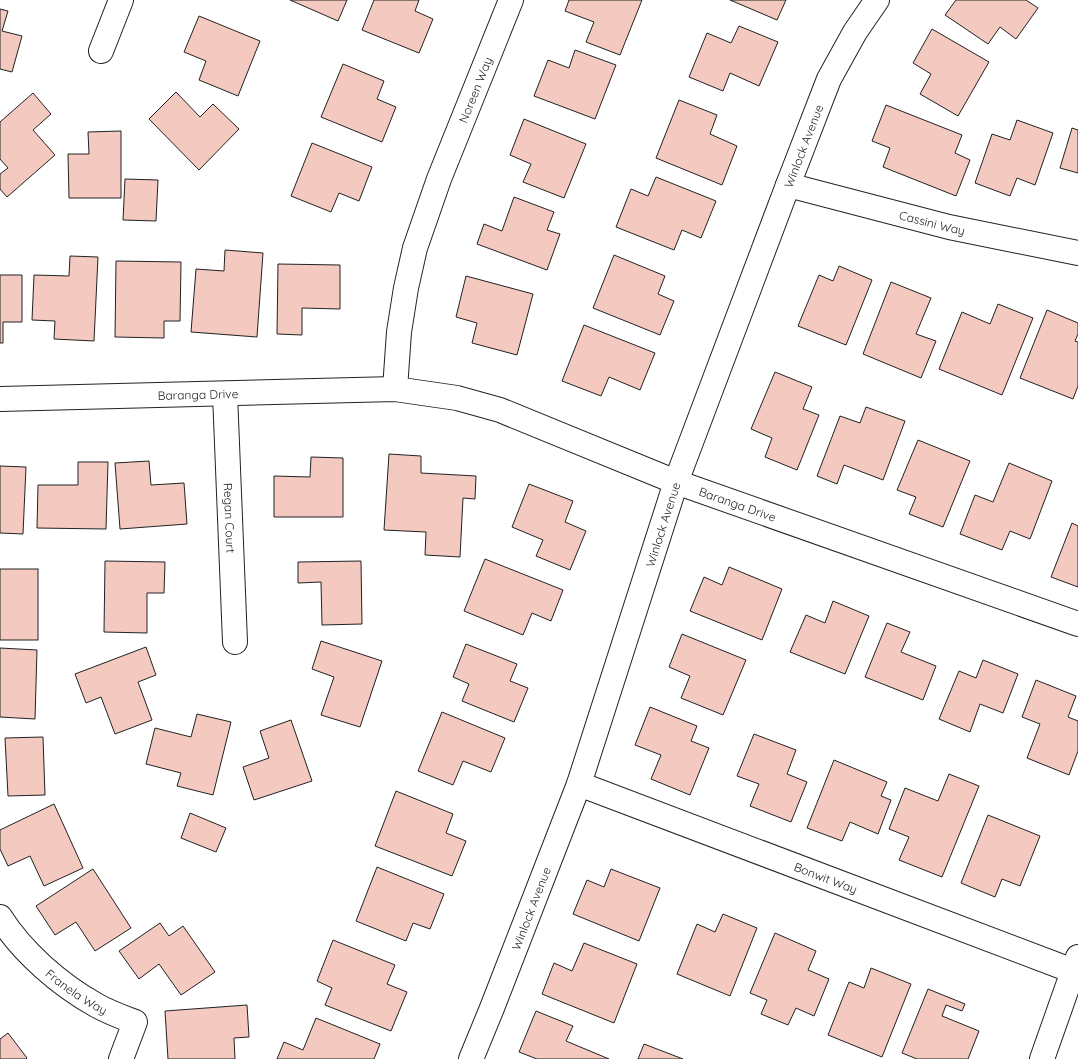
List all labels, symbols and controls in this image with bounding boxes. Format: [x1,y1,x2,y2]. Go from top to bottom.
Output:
street label: Noreen Way [455,55,495,125]
street label: Winlock Avenue [780,102,826,190]
street label: Cassini Way [898,207,966,238]
street label: Baranga Drive [157,385,239,403]
street label: Winlock Avenue [642,480,683,569]
street label: Regan Court [221,482,239,553]
street label: Baranga Drive [697,483,778,524]
street label: Bonwit Way [792,859,860,896]
street label: Winlock Avenue [508,864,554,952]
street label: Franela Way [43,965,110,1017]

